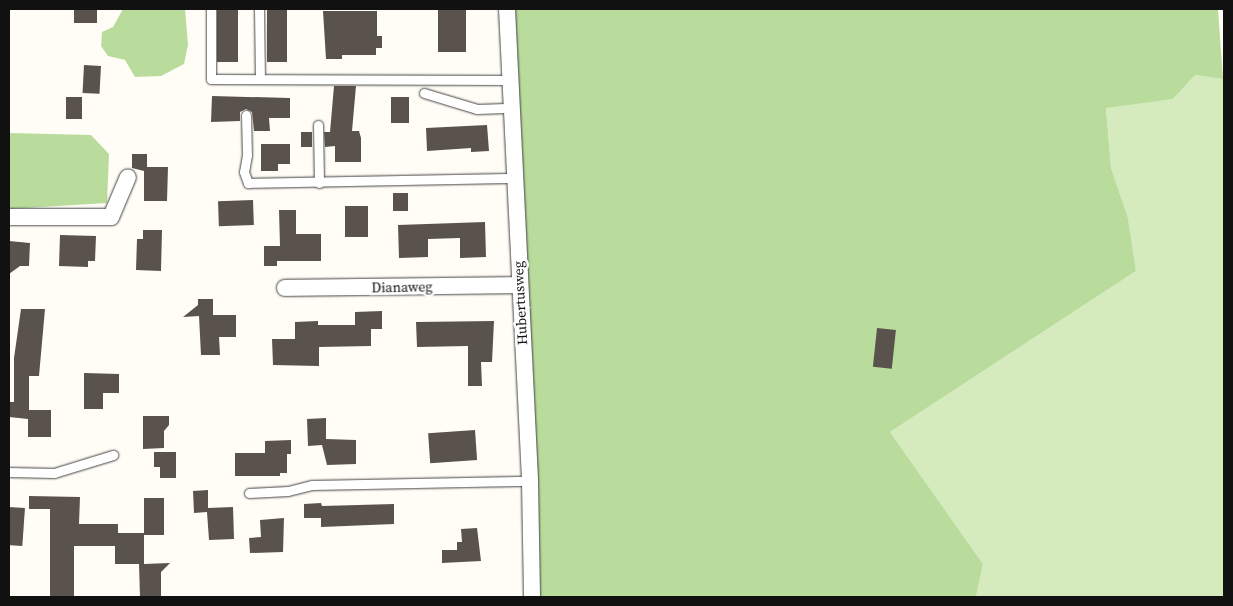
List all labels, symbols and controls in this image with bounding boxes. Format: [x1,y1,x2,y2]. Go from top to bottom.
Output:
street label: Hubertusweg [509,261,531,345]
street label: Dianaweg [371,278,433,296]

